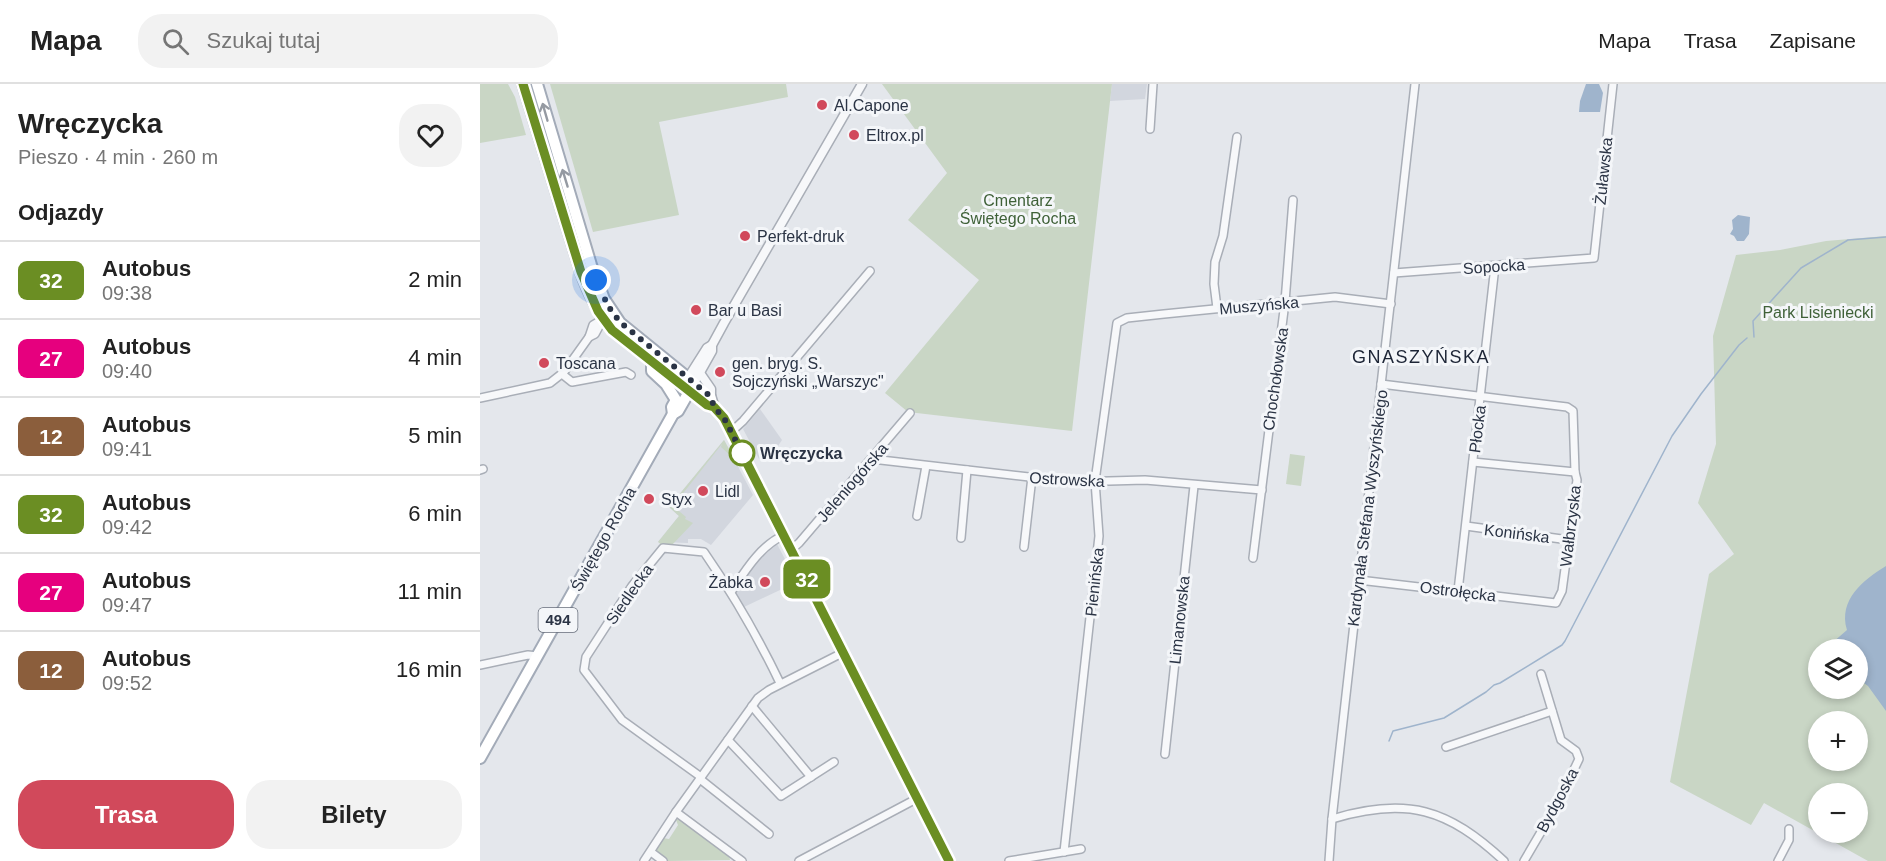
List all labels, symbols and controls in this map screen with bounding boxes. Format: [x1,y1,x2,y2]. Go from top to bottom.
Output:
search box [138,14,558,68]
text: Mapa [30,25,102,56]
icon: search [159,25,192,58]
text: Szukaj tutaj [207,28,320,53]
text: Mapa [1598,29,1651,52]
text: Trasa [1684,29,1737,52]
text: Zapisane [1770,29,1856,52]
place label: Al.Capone [834,97,909,114]
marker: Al.Capone [815,98,829,112]
one-way arrow [539,102,550,121]
button: heart [399,104,462,167]
text: Wręczycka [18,108,162,139]
place label: Eltrox.pl [866,127,924,144]
marker: Eltrox.pl [847,128,861,142]
street label: Żuławska [1591,136,1615,206]
text: Pieszo · 4 min · 260 m [18,146,218,168]
one-way arrow [559,169,570,188]
park label: Cmentarz Świętego Rocha [960,192,1076,227]
text: Odjazdy [18,200,104,225]
place label: Perfekt-druk [757,228,845,245]
marker: Perfekt-druk [738,229,752,243]
text: Autobus [102,256,191,281]
street label: Sopocka [1462,256,1526,277]
your location [581,265,611,295]
text: 2 min [408,267,462,292]
text: 32 [39,269,63,292]
text: 09:38 [102,282,152,304]
street label: Muszyńska [1218,294,1300,317]
place label: Bar u Basi [708,302,782,319]
marker: Bar u Basi [689,303,703,317]
park label: Park Lisieniecki [1762,304,1874,321]
street label: Chochołowska [1260,326,1291,432]
text: Autobus [102,334,191,359]
text: 4 min [408,345,462,370]
text: 27 [39,347,63,370]
district label: GNASZYŃSKA [1352,347,1490,367]
place label: Toscana [556,355,616,372]
place label: gen. bryg. S. Sojczyński „Warszyc" [732,355,884,390]
marker: Toscana [537,356,551,370]
text: 09:40 [102,360,152,382]
marker: gen. bryg. S. Sojczyński „Warszyc" [713,365,727,379]
street label: Kardynała Stefana Wyszyńskiego [1345,389,1390,627]
street label: Płocka [1466,404,1489,454]
text: Autobus [102,412,191,437]
text: 5 min [408,423,462,448]
text: 12 [39,425,63,448]
text: 09:41 [102,438,152,460]
street label: Jeleniogórska [814,439,891,525]
marker: Wręczycka [729,440,755,466]
place label: Wręczycka [760,445,843,462]
street label: Ostrowska [1029,469,1105,490]
place label: Lidl [715,483,740,500]
street label: Świętego Rocha [567,484,639,594]
marker: Lidl [696,484,710,498]
street label: Wałbrzyska [1557,484,1584,568]
text: Autobus [102,490,191,515]
place label: Styx [661,491,692,508]
marker: Styx [642,492,656,506]
text: 6 min [408,501,462,526]
text: 32 [39,503,63,526]
text: 09:42 [102,516,152,538]
street label: Konińska [1483,521,1551,546]
street label: Pienińska [1082,547,1107,617]
line badge: 32 [780,560,834,598]
street label: Siedlecka [603,561,656,628]
text: Autobus [102,568,191,593]
text: 32 [795,568,819,591]
place label: Żabka [709,573,753,591]
marker: Żabka [758,575,772,589]
street label: Limanowska [1166,575,1193,665]
street label: Ostrołęcka [1419,578,1497,605]
text: 11 min [398,579,462,604]
text: 27 [39,581,63,604]
text: 09:47 [102,594,152,616]
road number: 494 [538,608,578,632]
map controls [1808,639,1868,843]
button: layers [1808,639,1868,699]
text: Autobus [102,646,191,671]
text: 16 min [396,657,462,682]
text: 12 [39,659,63,682]
text: 09:52 [102,672,152,694]
button: + [1808,711,1868,771]
street label: Bydgoska [1533,765,1581,835]
button: Trasa [18,780,234,849]
button: Bilety [246,780,462,849]
button: − [1808,783,1868,843]

